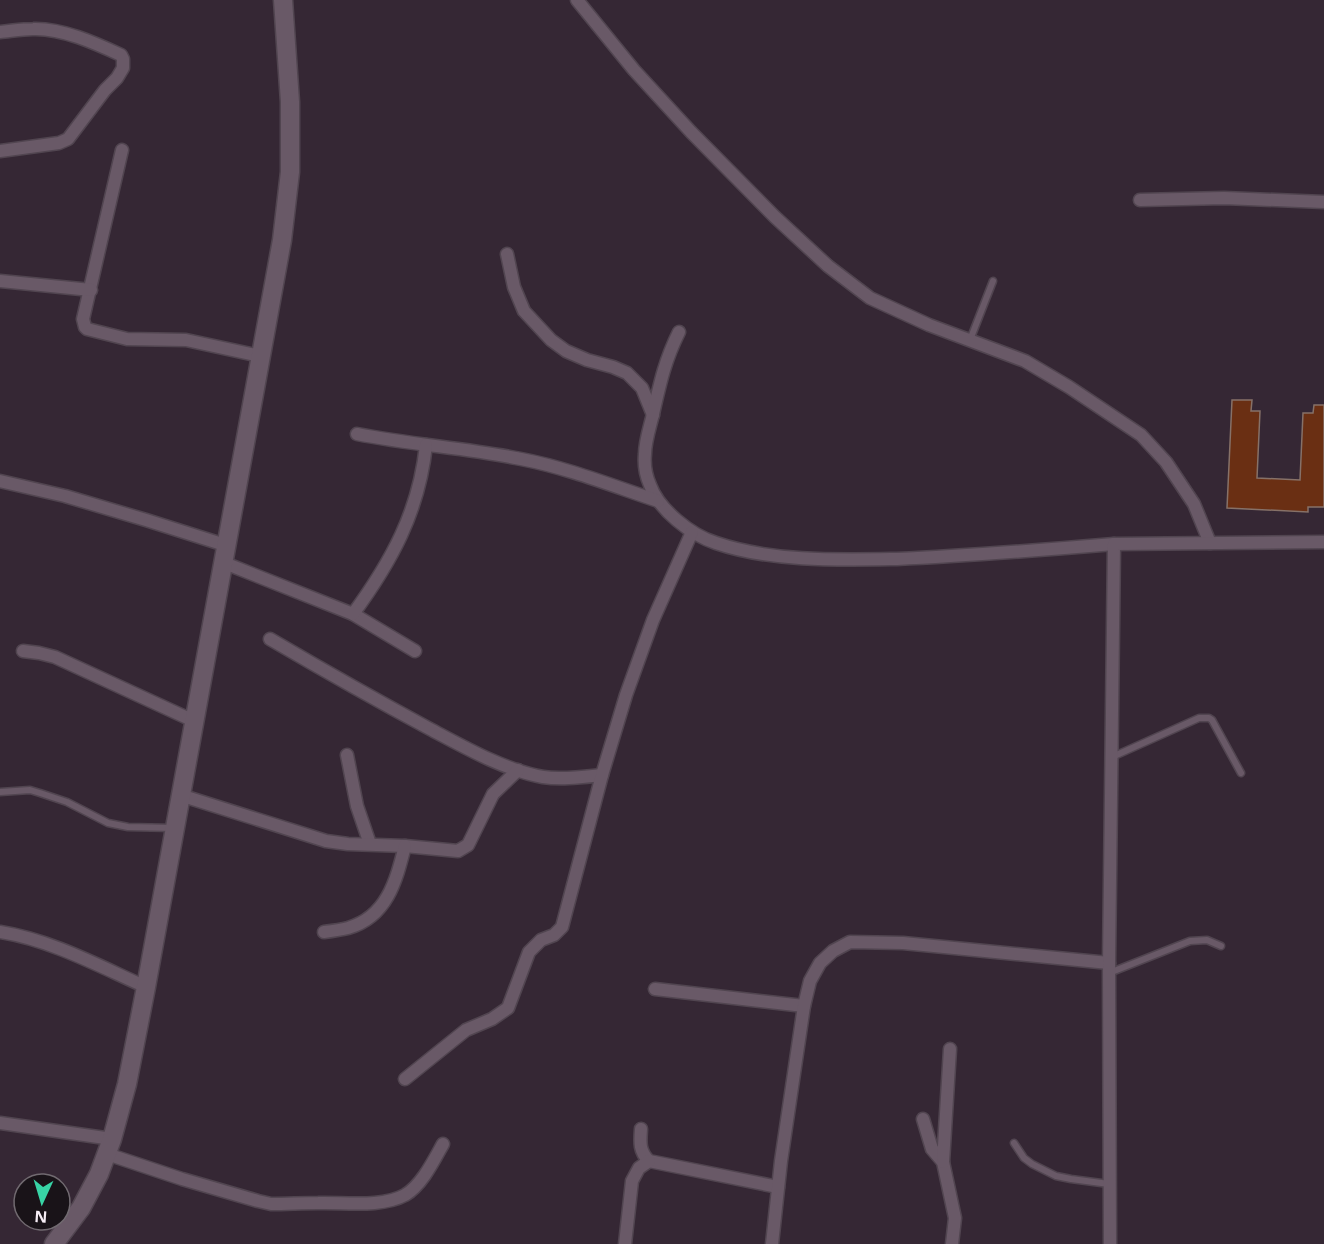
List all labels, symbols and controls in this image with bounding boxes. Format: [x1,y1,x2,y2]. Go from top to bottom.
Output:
north arrow [12,1172,72,1232]
text: N [34,1206,48,1228]

